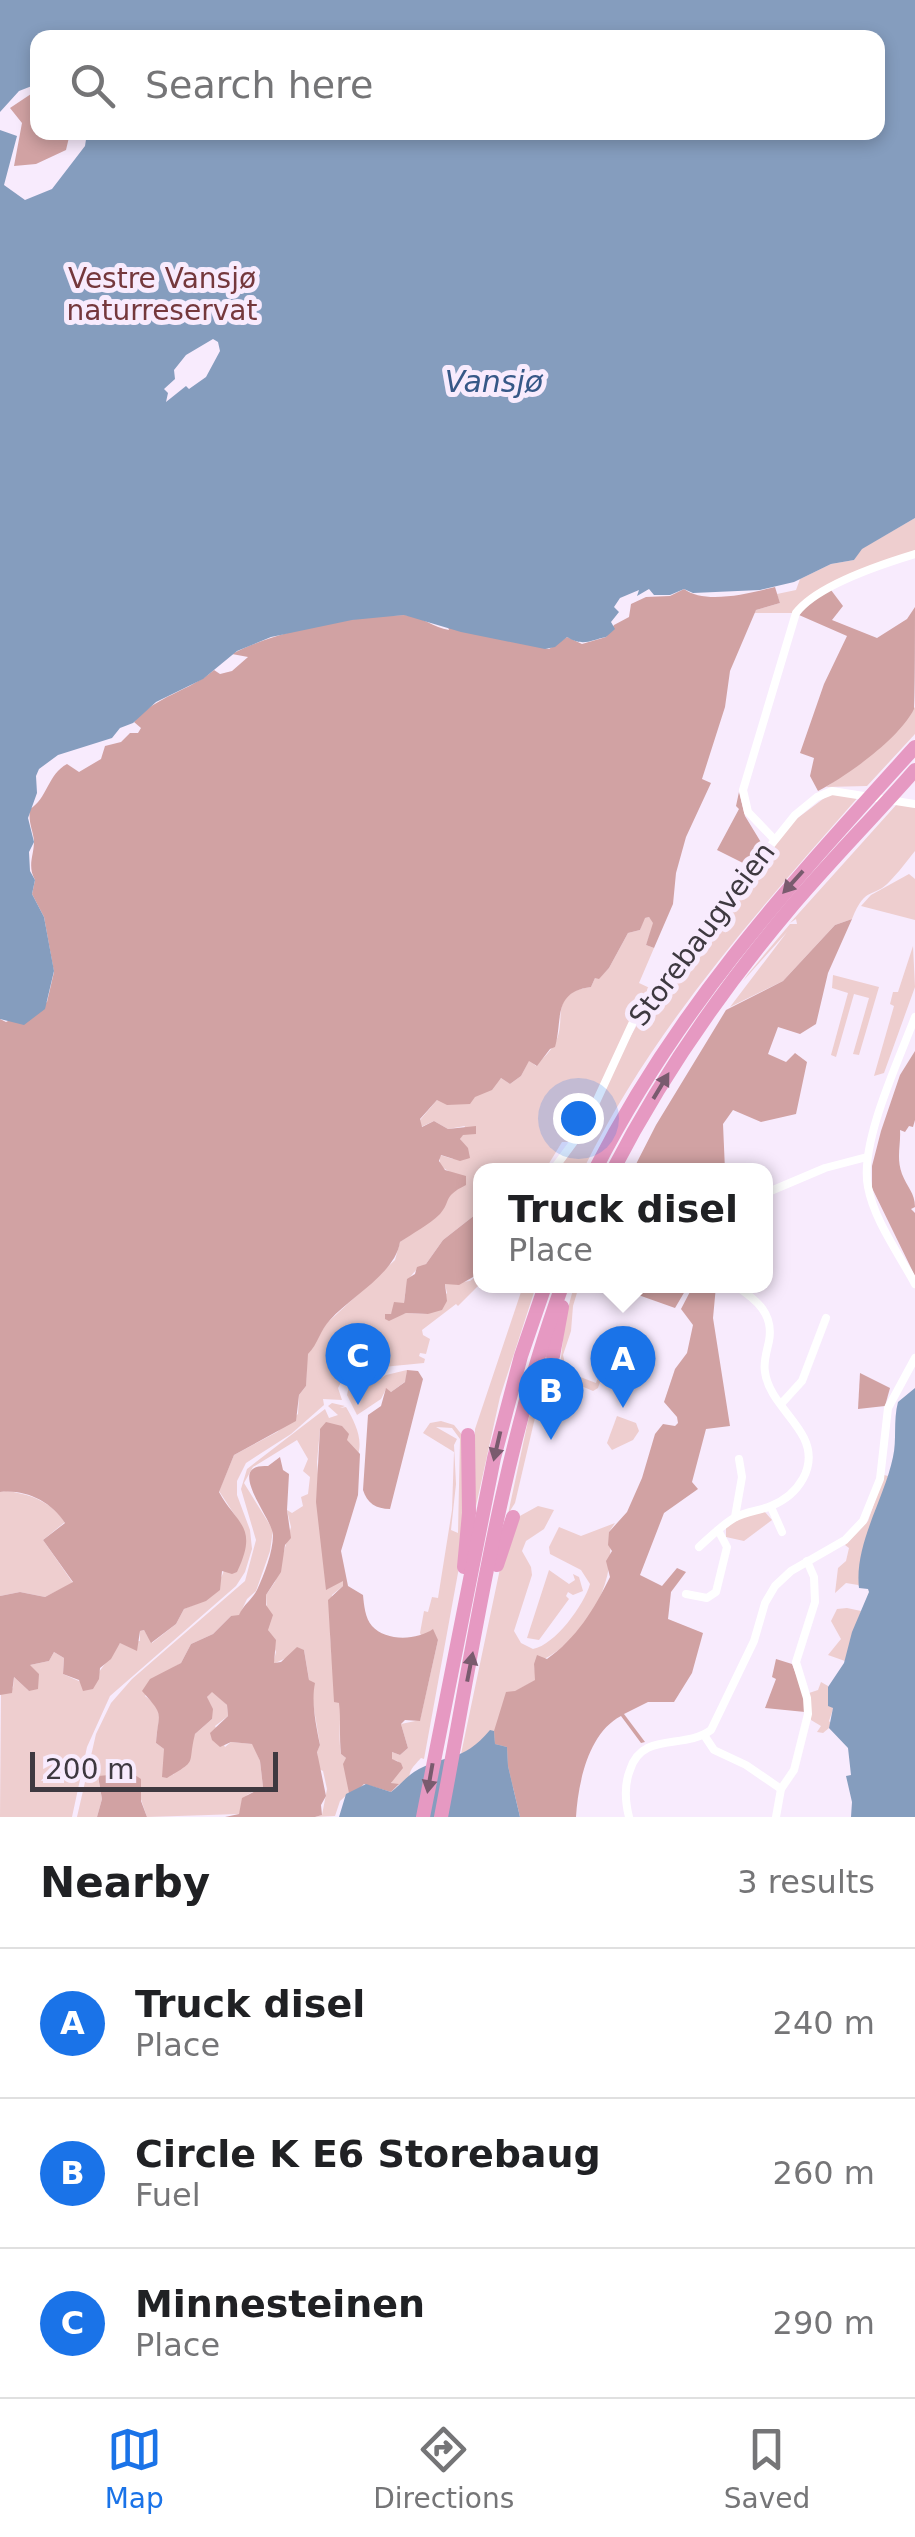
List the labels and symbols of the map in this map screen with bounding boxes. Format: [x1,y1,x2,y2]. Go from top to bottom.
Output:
park label: Vestre Vansjø naturreservat [67,262,257,327]
water label: Vansjø [445,364,544,399]
street label: Storebaugveien [622,836,782,1032]
one-way arrow [782,869,804,894]
one-way arrow [652,1072,669,1100]
your location [553,1093,604,1144]
pin: C [326,1322,390,1405]
pin: A [590,1326,656,1408]
pin: B [518,1358,584,1440]
one-way arrow [489,1431,504,1462]
one-way arrow [462,1651,478,1682]
scale bar [30,1747,278,1792]
one-way arrow [422,1762,437,1794]

